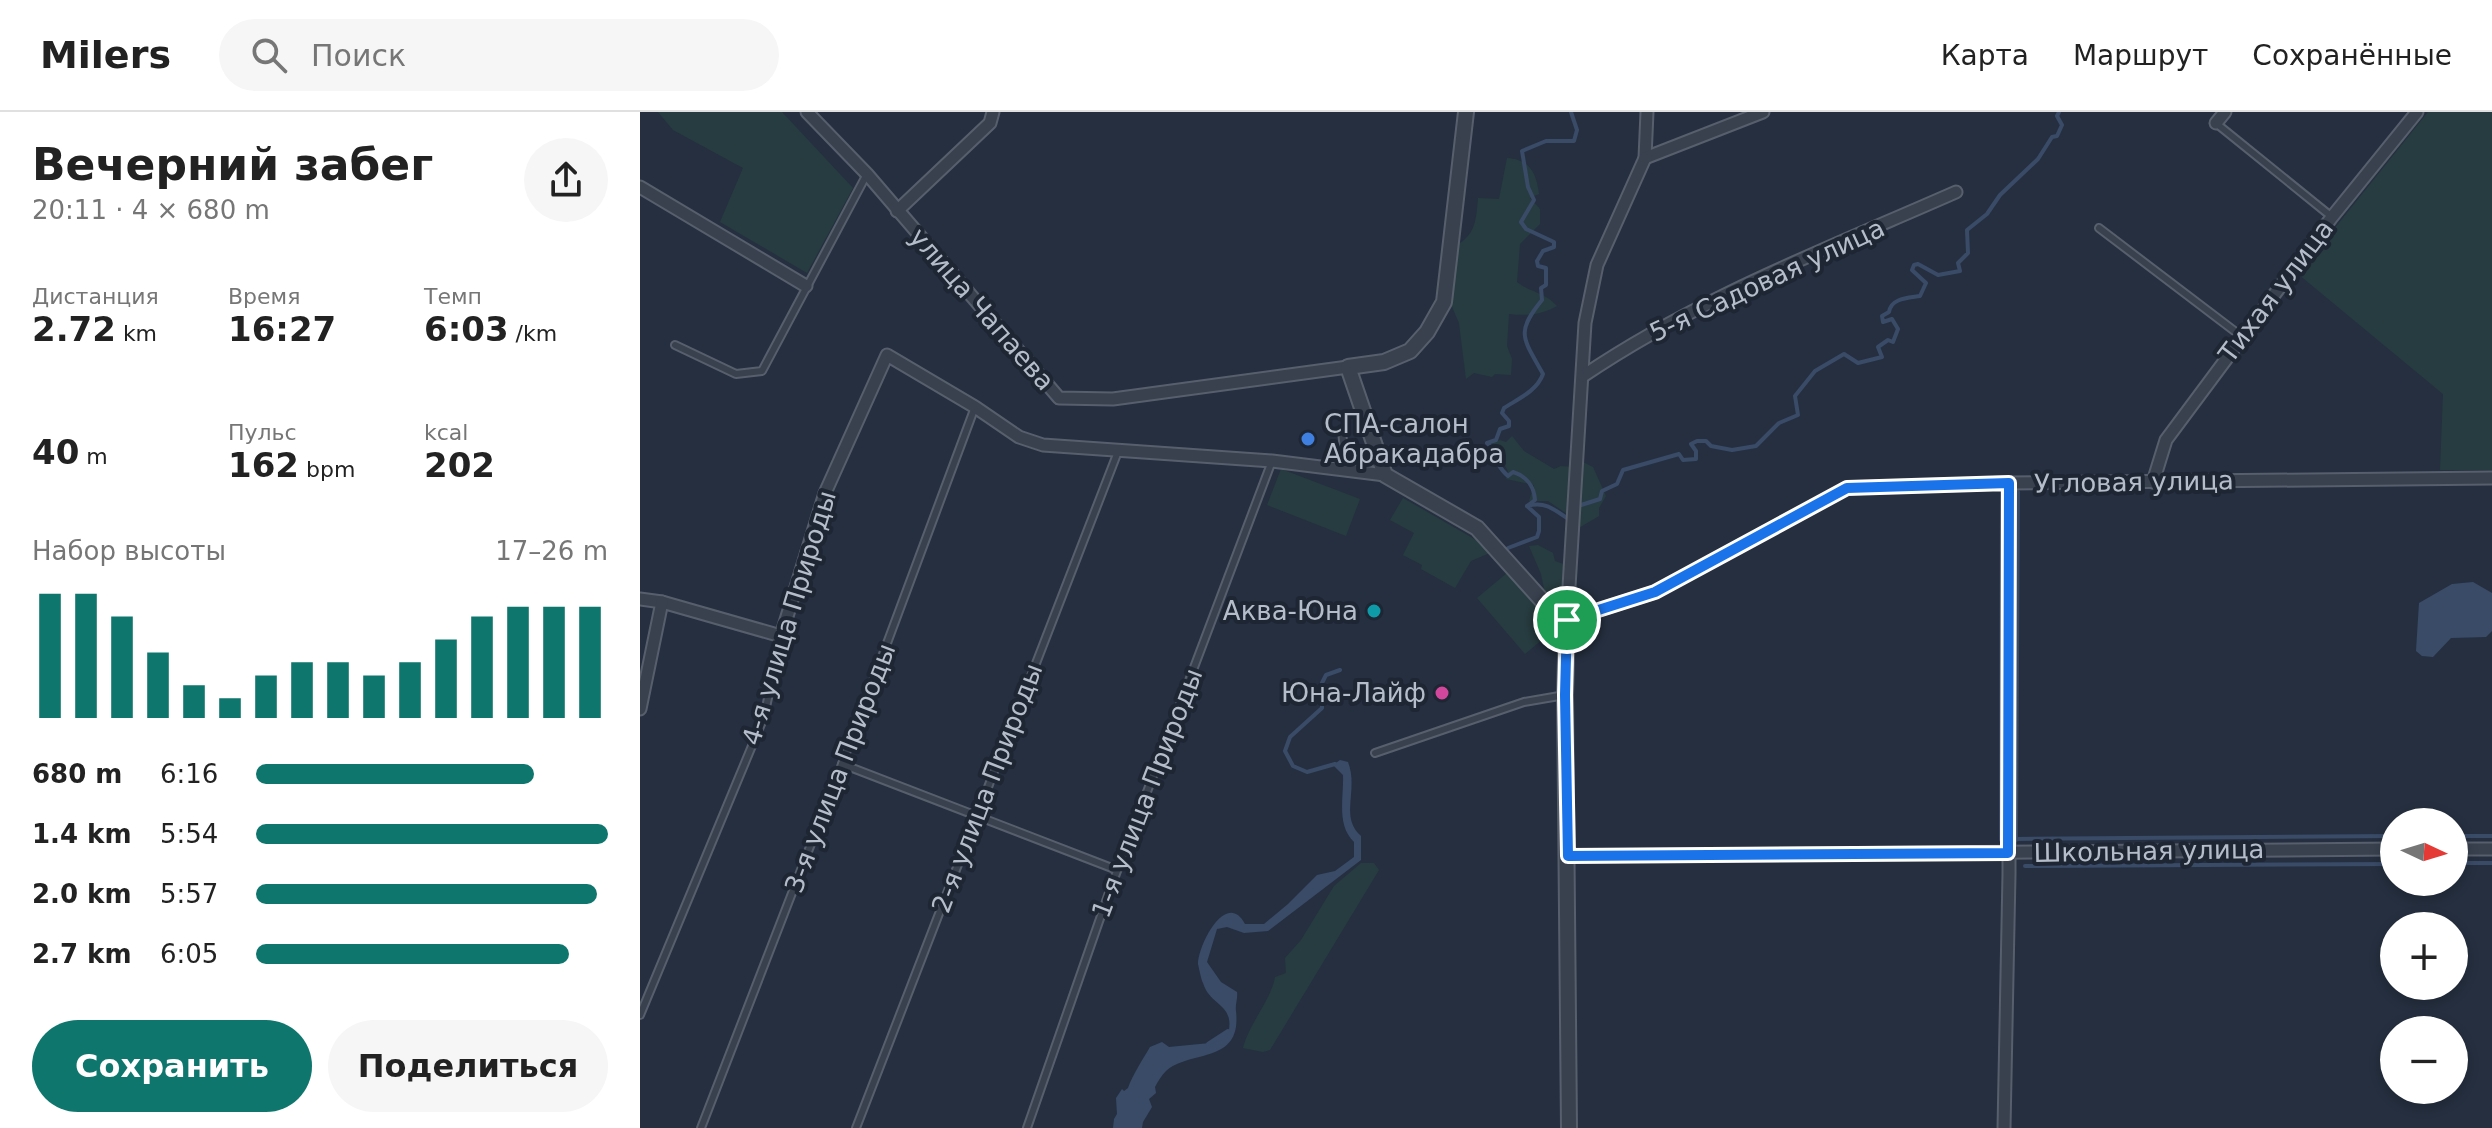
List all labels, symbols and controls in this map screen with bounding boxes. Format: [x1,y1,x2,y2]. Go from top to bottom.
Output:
search box [219,19,779,91]
text: Milers [40,33,171,77]
icon: search [247,33,291,77]
text: Поиск [311,38,406,73]
text: Карта [1941,39,2029,72]
text: Маршрут [2073,39,2208,72]
text: Сохранённые [2252,39,2452,72]
button: share [524,138,608,222]
text: Вечерний забег [32,139,433,190]
text: 20:11 · 4 × 680 m [32,195,270,225]
street label: 5-я Садовая улица [1645,212,1889,348]
street label: Тихая улица [2212,214,2339,369]
street label: улица Чапаева [904,222,1060,396]
text: Дистанция [32,284,159,309]
text: Время [228,284,300,309]
text: Темп [424,284,482,309]
text: 2.72 [32,309,116,349]
text: 16:27 [228,309,336,349]
text: 6:03 [424,309,509,349]
text: km [116,321,157,346]
text: /km [509,321,557,346]
place label: СПА-салон Абракадабра [1324,409,1504,469]
text: Пульс [228,420,297,445]
text: kcal [424,420,468,445]
marker: СПА-салон Абракадабра [1299,430,1317,448]
text: 40 [32,432,79,472]
text: m [79,444,108,469]
text: 162 [228,445,299,485]
text: 202 [424,445,495,485]
text: bpm [299,457,355,482]
street label: Угловая улица [2034,465,2234,499]
street label: 4-я улица Природы [736,487,842,749]
text: Набор высоты [32,536,226,566]
text: 17–26 m [495,536,608,566]
pin [1533,586,1601,654]
place label: Аква-Юна [1223,596,1358,626]
icon: arrive [1545,598,1589,642]
marker: Аква-Юна [1365,602,1383,620]
street label: 3-я улица Природы [779,639,901,897]
street label: 2-я улица Природы [926,659,1048,917]
street label: 1-я улица Природы [1086,664,1208,922]
place label: Юна-Лайф [1281,678,1426,708]
marker: Юна-Лайф [1433,684,1451,702]
text: 680 m [32,759,122,789]
text: 6:16 [160,759,218,789]
north arrow [2380,808,2468,896]
map controls [2380,808,2468,1104]
text: 1.4 km [32,819,132,849]
text: 5:54 [160,819,218,849]
street label: Школьная улица [2033,834,2265,868]
text: 2.0 km [32,879,132,909]
text: 5:57 [160,879,218,909]
button: + [2380,912,2468,1000]
text: 2.7 km [32,939,132,969]
text: 6:05 [160,939,218,969]
button: − [2380,1016,2468,1104]
button: Сохранить [32,1020,312,1112]
button: Поделиться [328,1020,608,1112]

